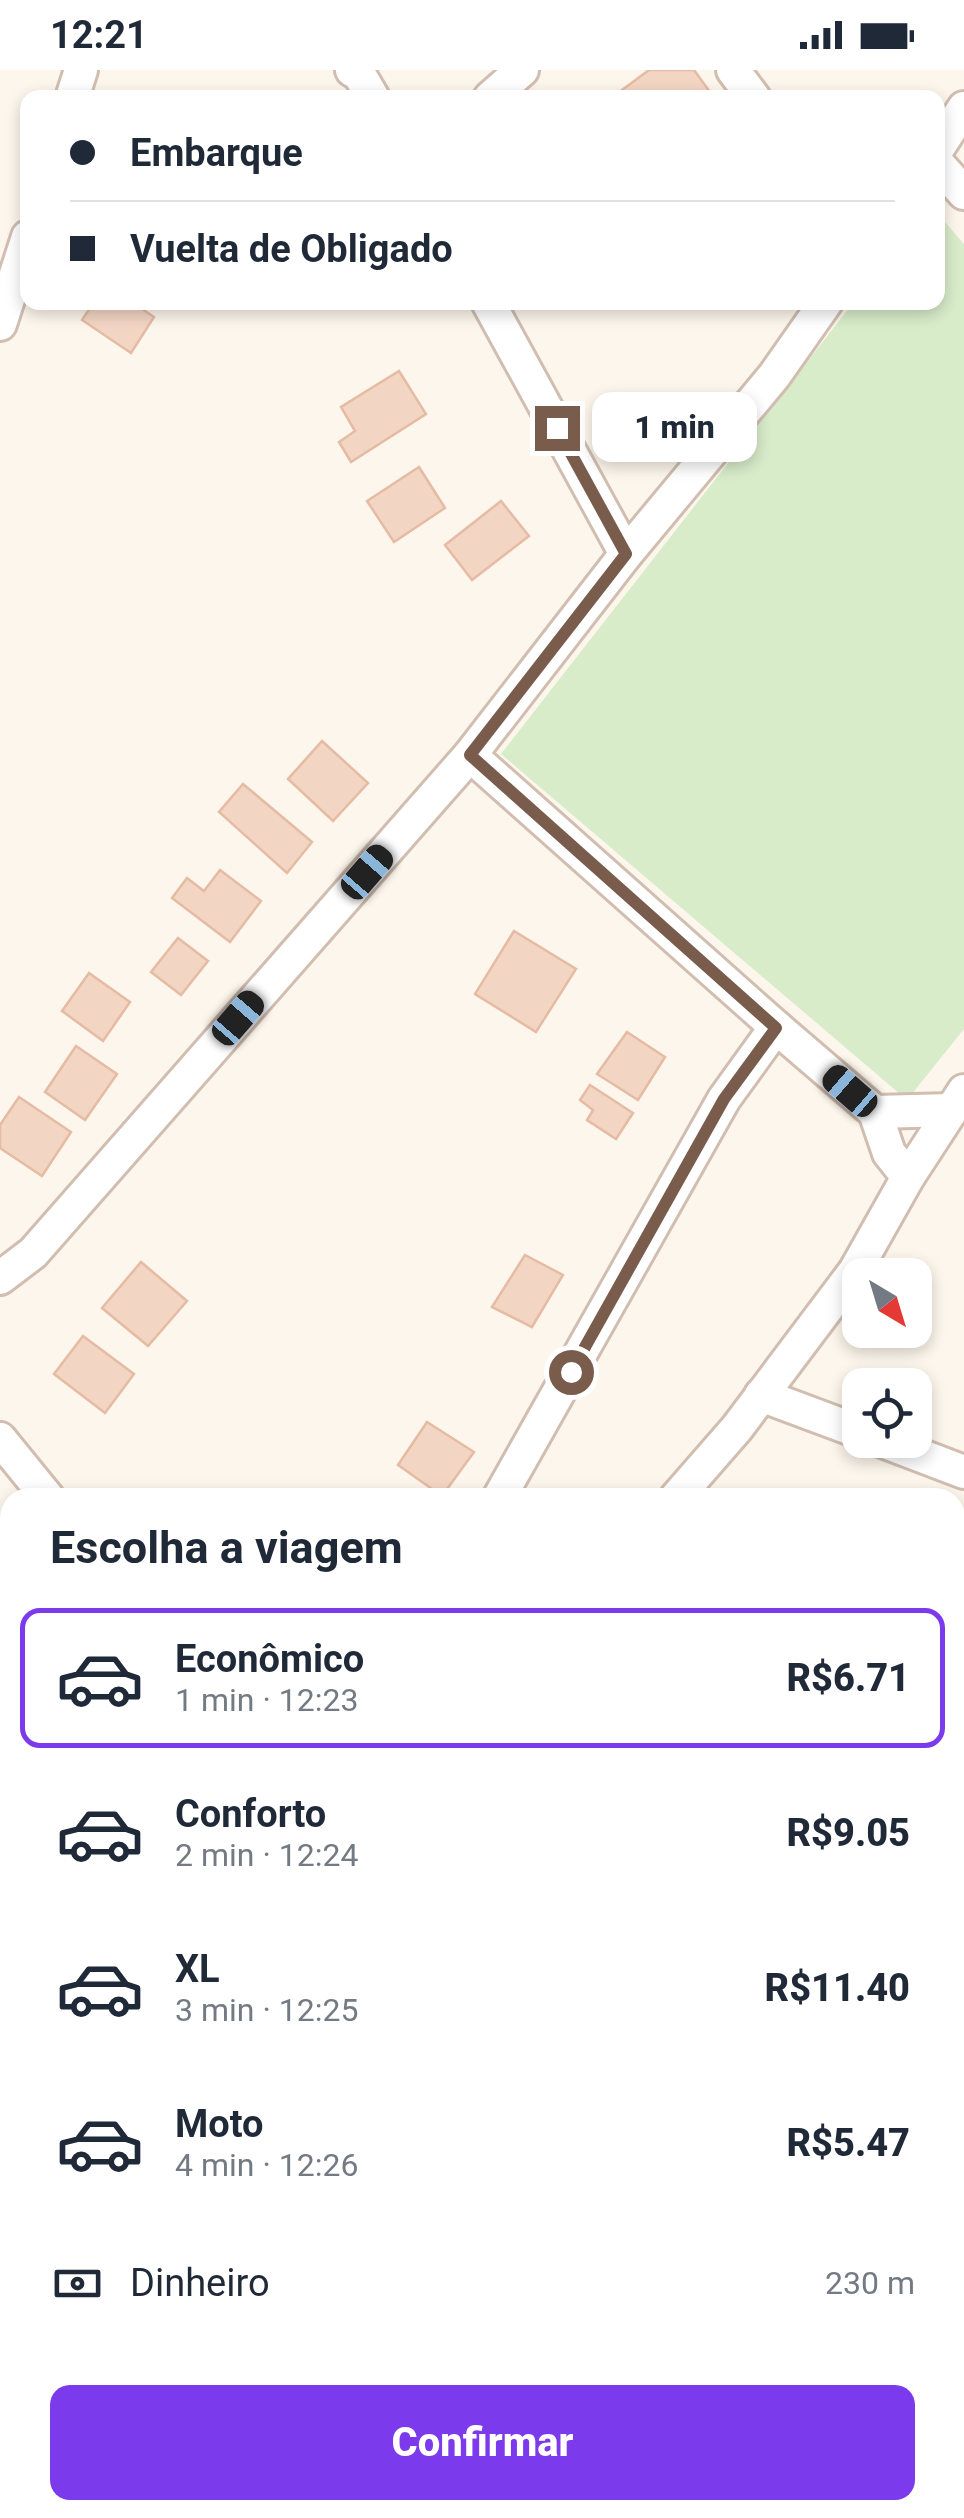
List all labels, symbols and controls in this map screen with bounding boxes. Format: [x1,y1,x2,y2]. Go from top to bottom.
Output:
text: 12:21 [50,13,148,57]
text: Embarque [130,131,303,175]
text: Vuelta de Obligado [130,227,453,271]
callout: 1 min [592,393,757,463]
route end [535,406,580,451]
text: 1 min [634,408,715,446]
car [336,840,398,904]
car [207,986,269,1050]
car [818,1060,882,1122]
north arrow [842,1258,932,1348]
map controls [842,1258,932,1458]
route start [549,1350,594,1395]
button: locate [842,1368,932,1458]
text: Escolha a viagem [50,1521,403,1574]
icon: car [55,1633,145,1723]
text: Econômico [175,1637,364,1681]
text: R$6.71 [787,1656,910,1700]
text: 1 min · 12:23 [175,1681,358,1719]
icon: car [55,1788,145,1878]
text: Conforto [175,1792,326,1836]
text: R$9.05 [787,1811,910,1855]
text: 2 min · 12:24 [175,1836,358,1874]
icon: car [55,1943,145,2033]
text: XL [175,1947,220,1991]
text: R$11.40 [765,1966,910,2010]
text: 3 min · 12:25 [175,1991,358,2029]
icon: car [55,2098,145,2188]
text: Moto [175,2102,264,2146]
text: R$5.47 [787,2121,910,2165]
text: 4 min · 12:26 [175,2146,358,2184]
icon: cash [50,2256,105,2311]
text: Dinheiro [130,2261,270,2305]
text: 230 m [825,2264,915,2302]
button: Confirmar [50,2385,915,2500]

